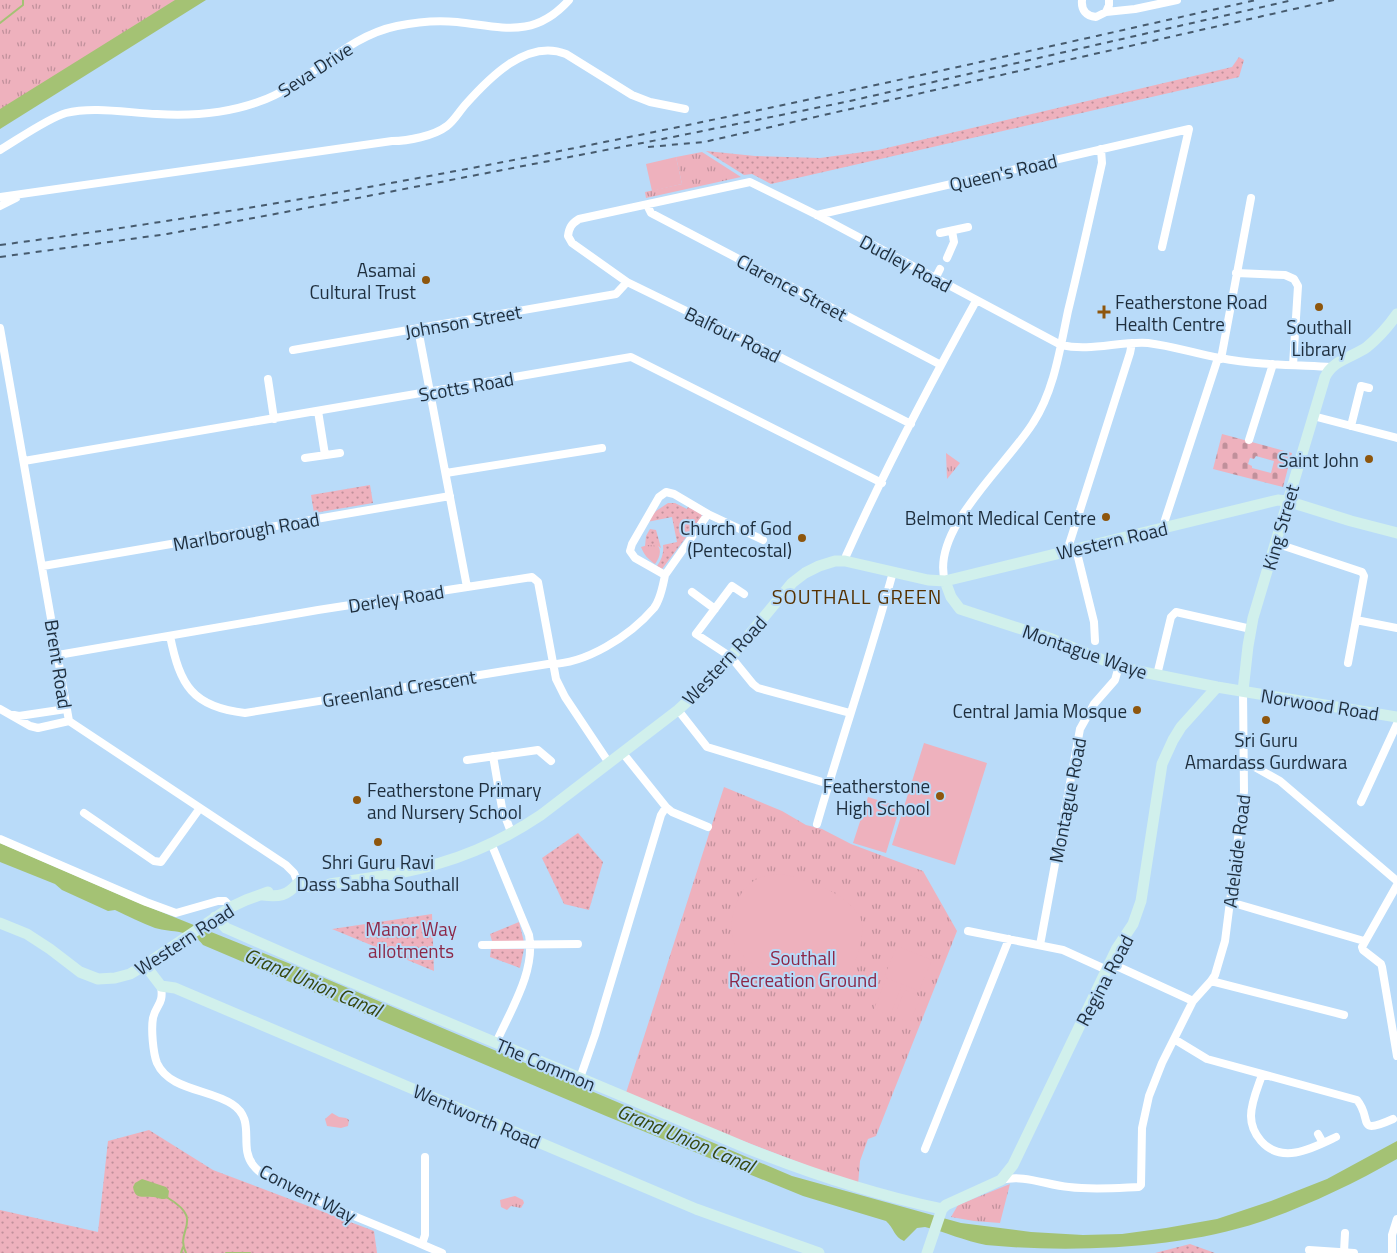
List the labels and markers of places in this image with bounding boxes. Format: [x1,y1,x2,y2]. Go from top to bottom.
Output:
place label: Asamai Cultural Trust [309,255,416,306]
marker: Asamai Cultural Trust [420,274,432,286]
place label: Featherstone Road Health Centre [1115,287,1267,338]
marker: Southall Library [1313,301,1325,313]
marker: Featherstone Road Health Centre [1097,305,1111,319]
place label: Southall Library [1286,312,1352,363]
place label: Saint John [1278,445,1359,474]
marker: Saint John [1363,453,1375,465]
place label: Belmont Medical Centre [905,503,1096,532]
marker: Belmont Medical Centre [1100,511,1112,523]
place label: Church of God (Pentecostal) [680,513,792,564]
marker: Church of God (Pentecostal) [796,532,808,544]
place label: Central Jamia Mosque [953,696,1127,725]
marker: Central Jamia Mosque [1131,704,1143,716]
marker: Sri Guru Amardass Gurdwara [1260,714,1272,726]
place label: Sri Guru Amardass Gurdwara [1185,725,1348,776]
place label: Featherstone High School [823,771,930,822]
place label: Featherstone Primary and Nursery School [367,775,541,826]
marker: Featherstone High School [934,790,946,802]
marker: Featherstone Primary and Nursery School [351,794,363,806]
marker: Shri Guru Ravi Dass Sabha Southall [372,836,384,848]
place label: Shri Guru Ravi Dass Sabha Southall [297,847,459,898]

